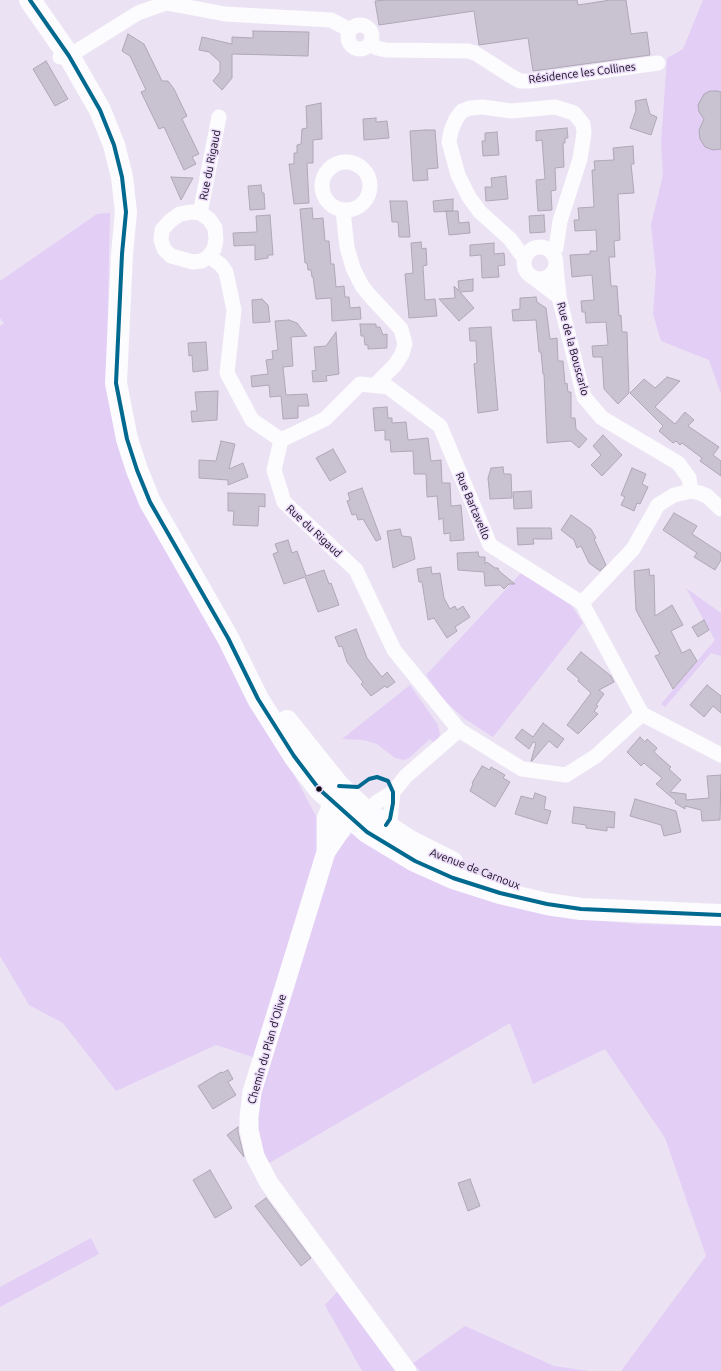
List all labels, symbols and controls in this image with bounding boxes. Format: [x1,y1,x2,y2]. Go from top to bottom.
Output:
street label: Résidence les Collines [528,60,636,86]
street label: Rue du Rigaud [197,129,223,201]
street label: Rue de la Bouscarlo [554,301,592,397]
street label: Rue Bartavello [453,470,493,542]
street label: Rue du Rigaud [283,502,345,560]
unlabelled marker [314,784,324,794]
street label: Avenue de Carnoux [428,846,522,892]
street label: Chemin du Plan d'Olive [245,993,289,1105]

